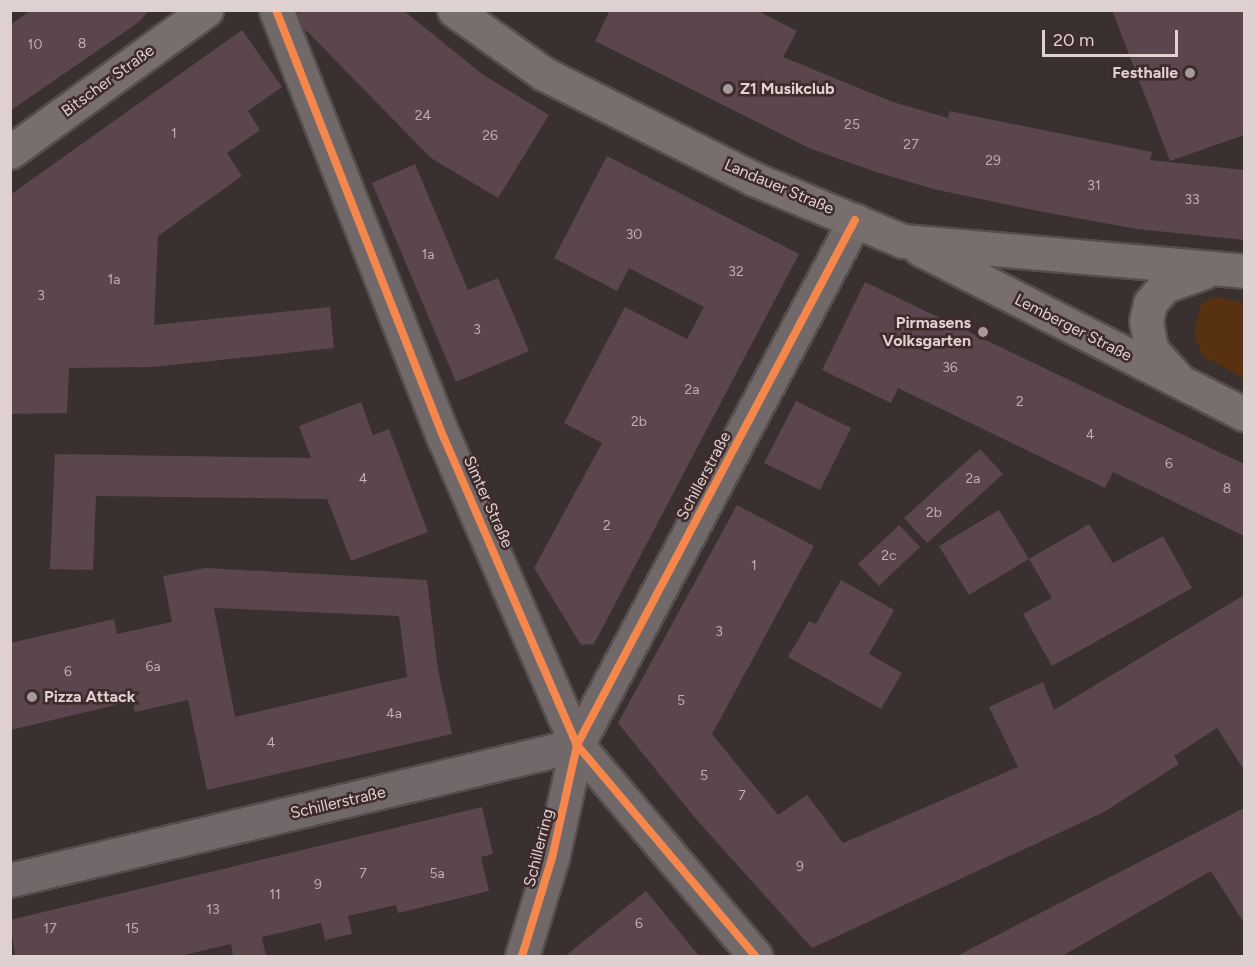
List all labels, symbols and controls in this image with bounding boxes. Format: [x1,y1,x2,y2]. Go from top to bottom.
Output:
scale bar [1045,18,1182,56]
text: 20 m [1053,29,1094,51]
house number: 8 [78,36,86,52]
house number: 10 [28,37,42,53]
street label: Bitscher Straße [58,41,158,121]
place label: Festhalle [1112,63,1178,83]
marker: Festhalle [1183,66,1197,80]
place label: Z1 Musikclub [740,79,835,99]
marker: Z1 Musikclub [721,82,735,96]
house number: 24 [415,108,431,124]
house number: 25 [844,117,860,133]
house number: 1 [171,126,177,142]
house number: 26 [482,128,498,144]
house number: 27 [903,137,919,153]
house number: 29 [985,153,1001,169]
street label: Landauer Straße [721,155,837,219]
house number: 31 [1087,178,1101,194]
house number: 33 [1184,192,1200,208]
house number: 30 [626,227,642,243]
house number: 1a [422,247,434,263]
house number: 32 [728,264,744,280]
house number: 1a [108,272,120,288]
house number: 3 [37,288,45,304]
street label: Lemberger Straße [1011,290,1135,366]
place label: Pirmasens Volksgarten [882,313,971,351]
house number: 3 [473,322,481,338]
marker: Pirmasens Volksgarten [976,325,990,339]
house number: 36 [942,360,958,376]
house number: 2a [685,382,699,398]
house number: 2 [1016,394,1024,410]
house number: 2b [631,414,647,430]
house number: 4 [1086,427,1094,443]
street label: Schillerstraße [673,429,735,523]
street label: Simter Straße [459,453,517,551]
house number: 6 [1165,456,1173,472]
house number: 4 [359,471,367,487]
house number: 2a [966,471,980,487]
house number: 8 [1223,481,1231,497]
house number: 2b [926,505,942,521]
house number: 2 [603,518,611,534]
house number: 2c [881,548,897,564]
house number: 1 [751,558,757,574]
house number: 3 [715,624,723,640]
house number: 6a [145,659,161,675]
house number: 6 [64,664,72,680]
place label: Pizza Attack [44,687,135,707]
marker: Pizza Attack [25,690,39,704]
house number: 5 [677,693,685,709]
house number: 4a [386,706,402,722]
house number: 4 [267,735,275,751]
house number: 5 [700,768,708,784]
street label: Schillerstraße [289,783,387,823]
house number: 7 [738,788,746,804]
street label: Schillerring [520,807,558,889]
house number: 9 [796,859,804,875]
house number: 7 [359,866,367,882]
house number: 5a [429,866,445,882]
house number: 9 [314,877,322,893]
house number: 11 [269,887,281,903]
house number: 13 [206,902,220,918]
house number: 6 [635,916,643,932]
house number: 17 [43,921,57,937]
house number: 15 [125,921,139,937]

